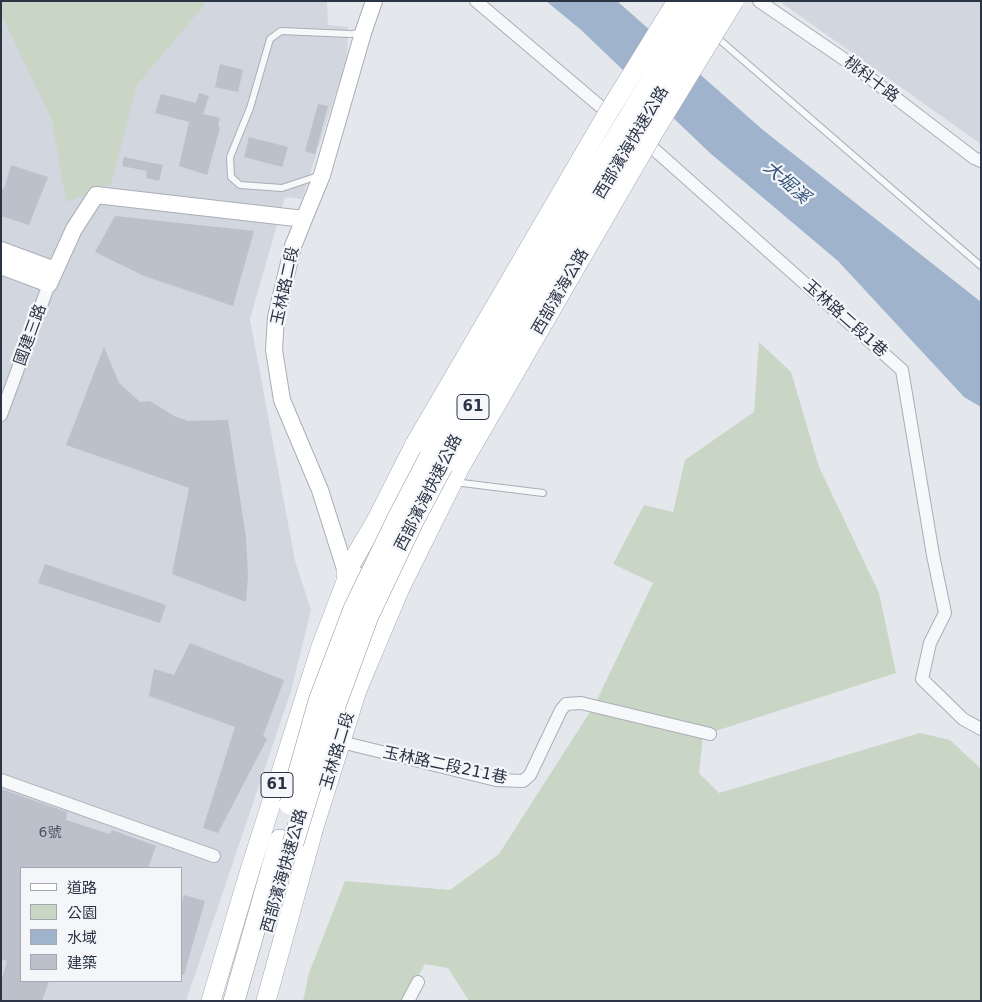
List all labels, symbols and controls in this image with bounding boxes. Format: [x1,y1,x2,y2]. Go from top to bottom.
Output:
street label: 桃科十路 [840,53,902,107]
street label: 西部濱海快速公路 [591,83,673,203]
water label: 大堀溪 [759,157,813,209]
street label: 玉林路二段 [268,245,304,327]
street label: 西部濱海公路 [529,246,593,338]
street label: 玉林路二段1巷 [799,276,891,362]
street label: 國建三路 [11,302,51,368]
road number: 61 [457,394,489,420]
street label: 西部濱海快速公路 [391,432,467,554]
street label: 玉林路二段 [317,710,359,792]
street label: 玉林路二段211巷 [381,743,509,789]
road number: 61 [261,772,293,798]
street label: 西部濱海快速公路 [258,807,312,935]
house number: 6號 [39,825,61,841]
legend [20,867,182,982]
text: 道路 [67,879,97,897]
text: 公園 [67,904,97,922]
text: 水域 [67,929,97,947]
text: 建築 [67,954,97,972]

